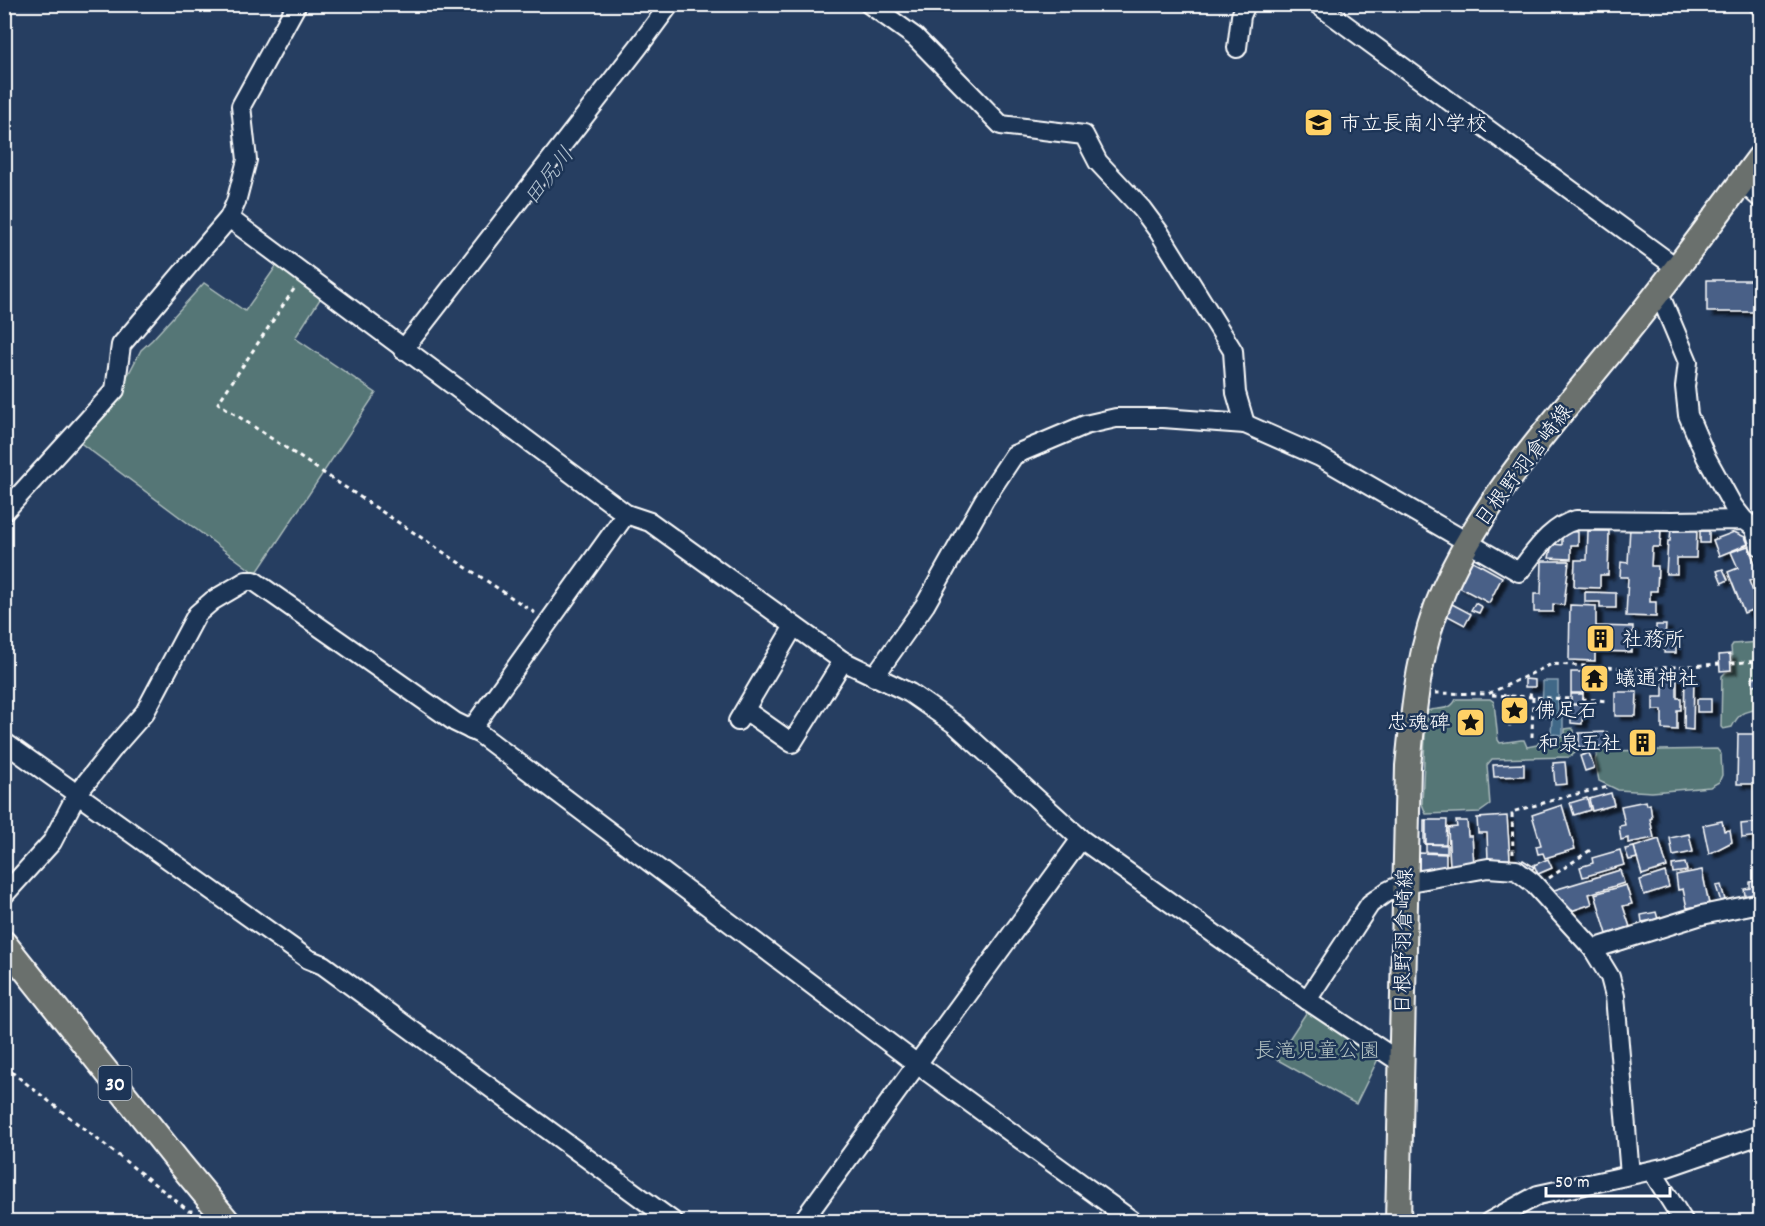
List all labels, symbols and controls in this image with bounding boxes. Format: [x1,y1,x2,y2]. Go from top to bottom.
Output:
school or university icon: 市立長南小学校 [1303,107,1335,139]
place label: 市立長南小学校 [1340,111,1487,141]
water label: 田尻川 [518,142,583,213]
street label: 日根野羽倉崎線 [1469,399,1582,535]
building icon: 社務所 [1585,623,1617,655]
place label: 社務所 [1622,627,1685,657]
temple icon: 蟻通神社 [1578,662,1610,694]
place label: 蟻通神社 [1615,666,1699,696]
place icon: 佛足石 [1498,694,1530,726]
place label: 佛足石 [1535,698,1598,728]
place icon: 忠魂碑 [1455,706,1487,738]
place label: 忠魂碑 [1387,710,1450,740]
building icon: 和泉五社 [1627,727,1659,759]
place label: 和泉五社 [1538,731,1622,761]
street label: 日根野羽倉崎線 [1390,867,1422,1015]
park label: 長滝児童公園 [1254,1038,1380,1068]
road number: 30 [98,1066,132,1100]
scale bar [1546,1160,1670,1198]
text: 50 m [1555,1171,1590,1196]

